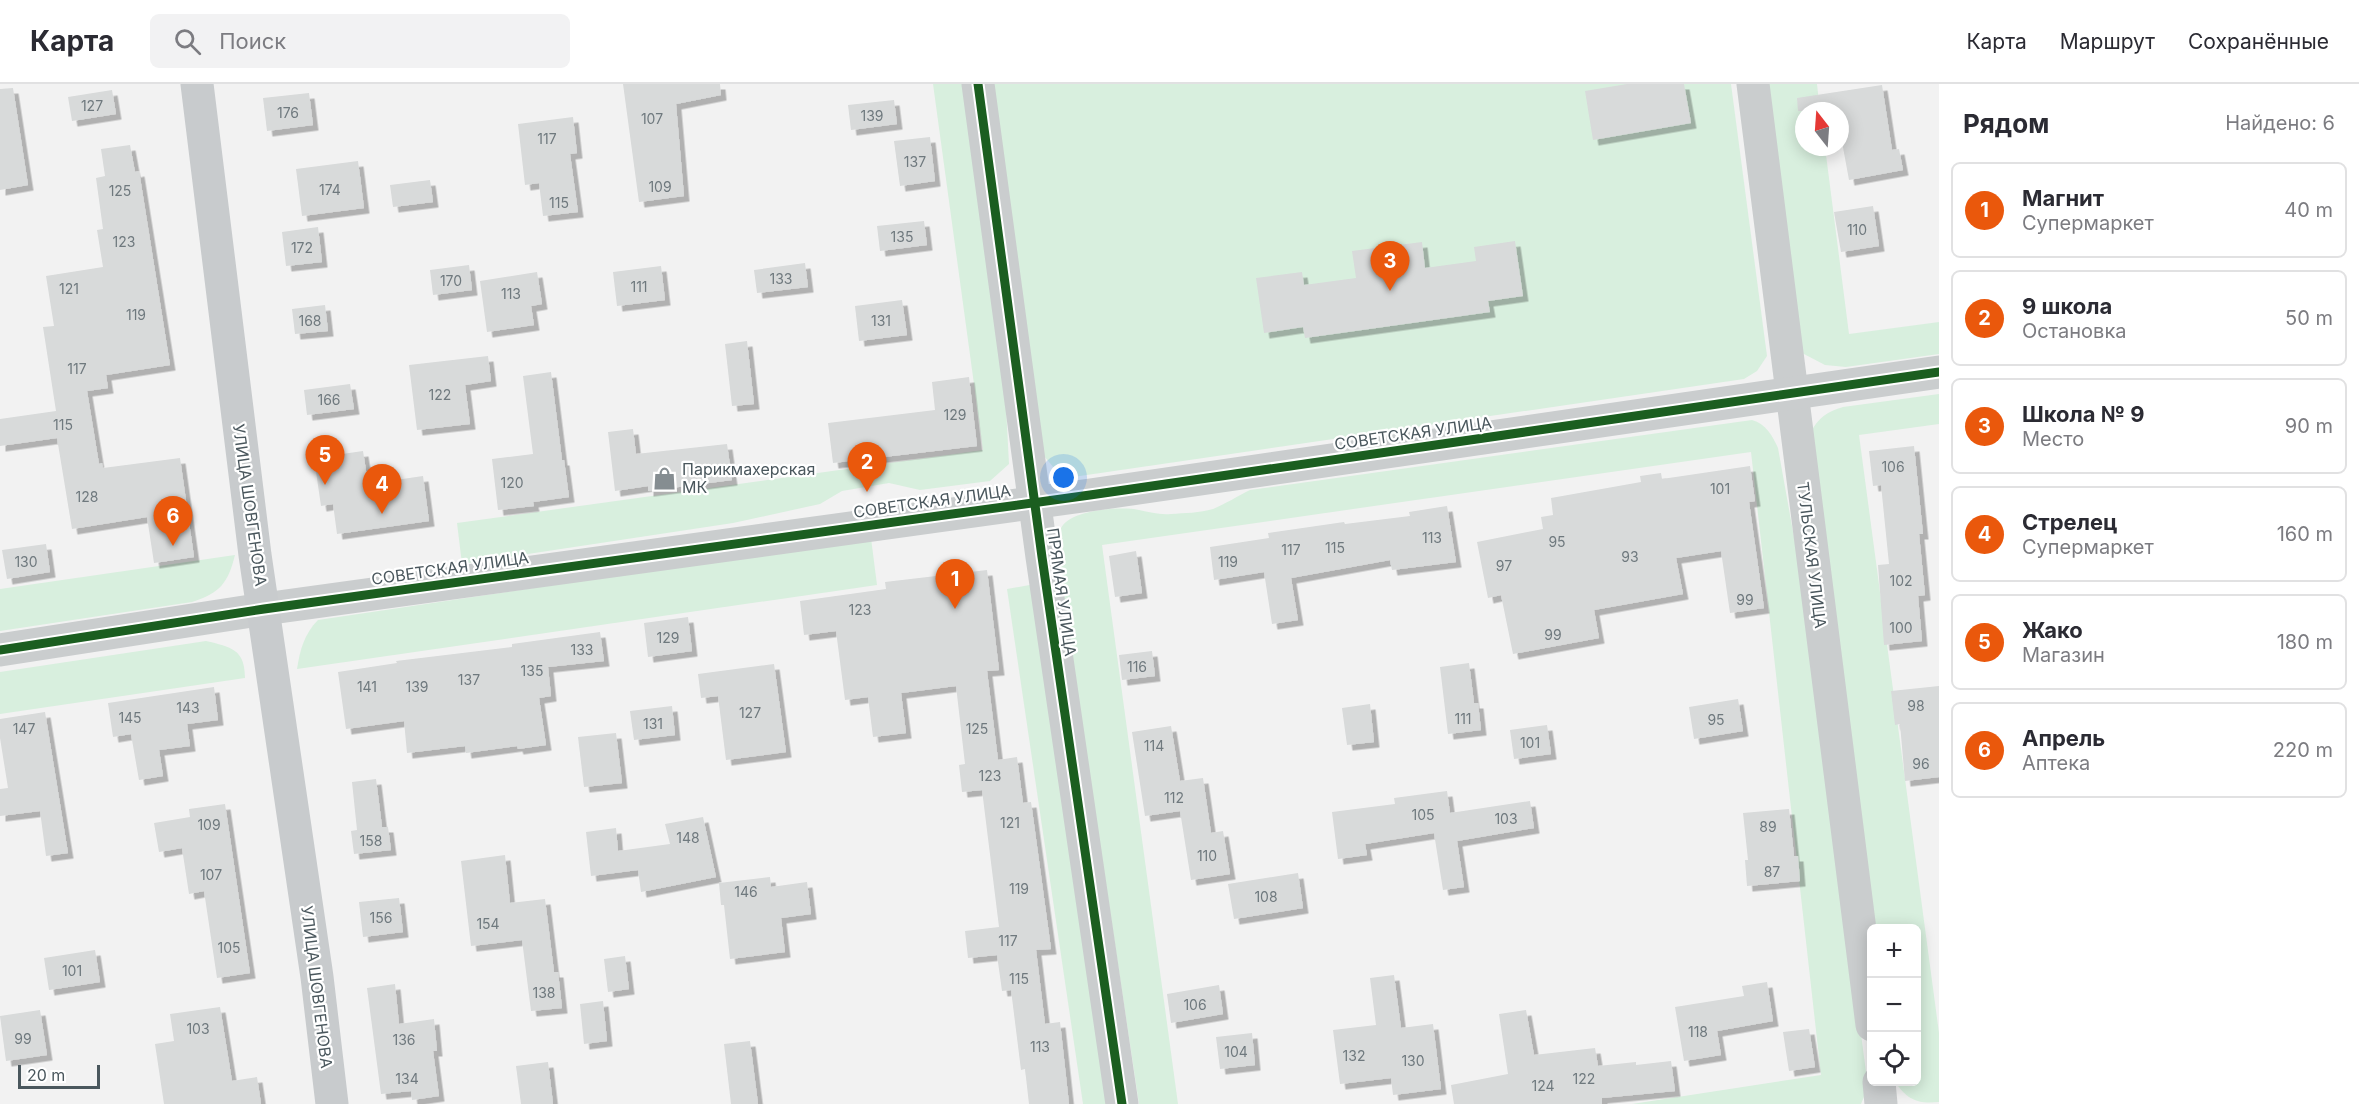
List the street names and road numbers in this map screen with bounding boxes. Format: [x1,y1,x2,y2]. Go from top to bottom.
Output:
street label: СОВЕТСКАЯ УЛИЦА [1333,412,1493,454]
street label: УЛИЦА ШОВГЕНОВА [229,423,271,587]
street label: СОВЕТСКАЯ УЛИЦА [852,480,1012,522]
street label: ТУЛЬСКАЯ УЛИЦА [1793,480,1831,630]
street label: ПРЯМАЯ УЛИЦА [1043,527,1081,657]
street label: СОВЕТСКАЯ УЛИЦА [370,547,530,589]
street label: УЛИЦА ШОВГЕНОВА [297,905,337,1069]

